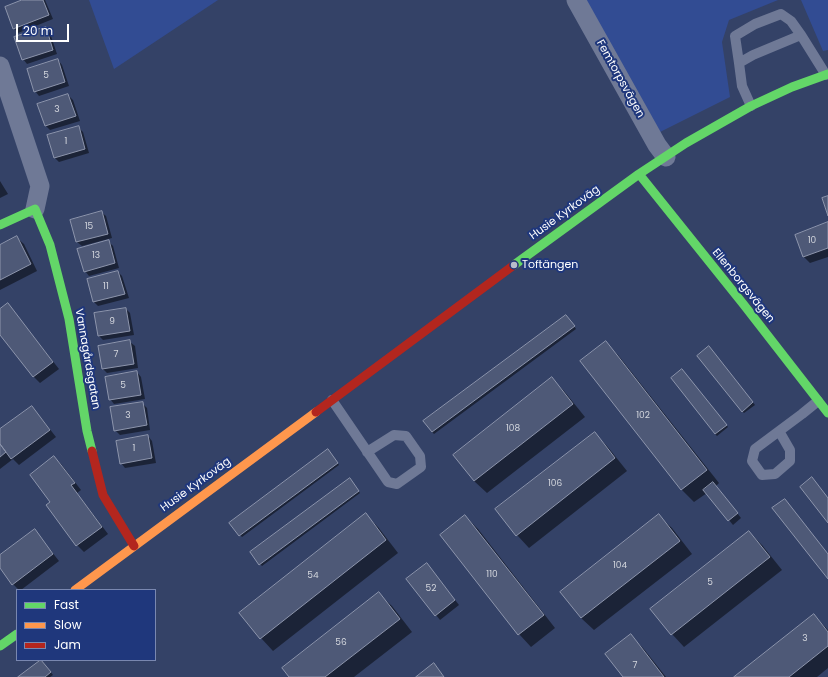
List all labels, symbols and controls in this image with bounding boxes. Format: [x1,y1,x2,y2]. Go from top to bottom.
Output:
scale bar [18,16,71,42]
text: 20 m [23,22,53,39]
street label: Femtorpsvägen [593,38,647,120]
house number: 5 [43,71,49,81]
house number: 3 [54,105,60,115]
house number: 1 [65,137,67,147]
street label: Husie Kyrkoväg [527,183,603,243]
house number: 15 [85,222,93,232]
house number: 10 [808,236,816,246]
street label: Ellenborgsvägen [709,246,777,326]
house number: 13 [92,251,100,261]
place label: Toftängen [522,258,578,272]
marker: Toftängen [509,260,519,270]
house number: 11 [103,282,109,292]
street label: Vannagårdsgatan [72,308,102,410]
house number: 9 [109,317,115,327]
house number: 7 [114,350,118,360]
house number: 5 [120,381,126,391]
house number: 3 [125,411,131,421]
house number: 102 [636,411,650,421]
house number: 108 [506,424,520,434]
house number: 1 [133,444,135,454]
street label: Husie Kyrkoväg [158,455,234,515]
house number: 106 [548,479,562,489]
house number: 104 [613,561,627,571]
house number: 110 [486,570,498,580]
house number: 54 [307,571,319,581]
house number: 5 [707,578,713,588]
house number: 52 [426,584,436,594]
legend [16,589,156,661]
text: Fast [54,596,79,613]
text: Slow [54,616,82,633]
house number: 3 [802,634,808,644]
text: Jam [54,636,81,653]
house number: 56 [335,638,347,648]
house number: 7 [633,661,637,671]

